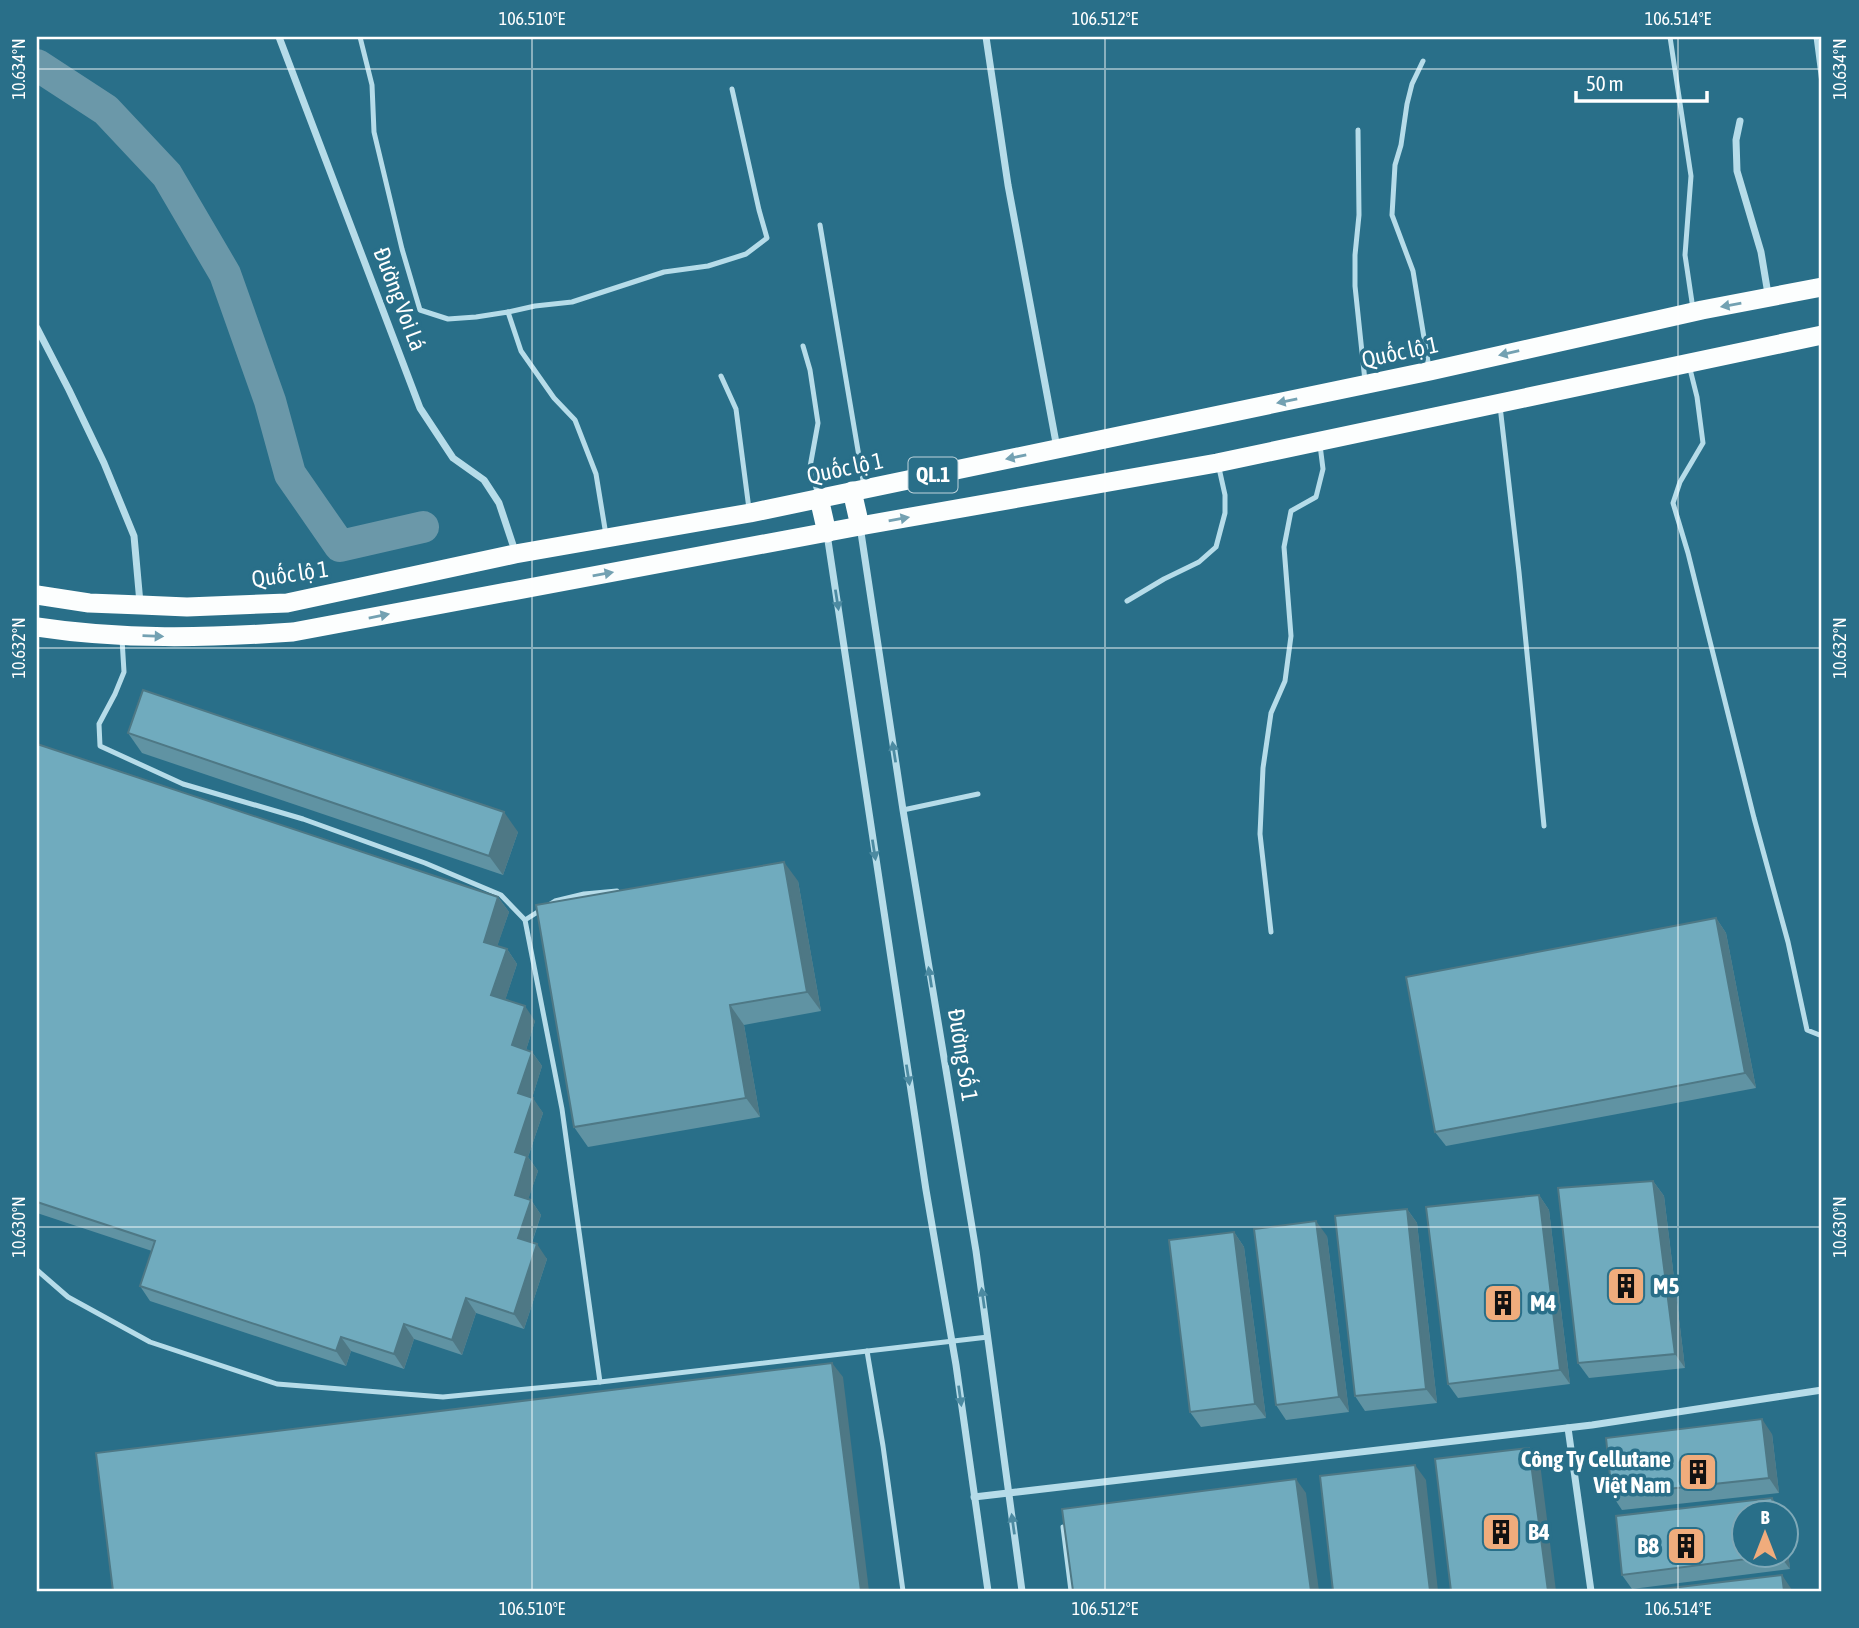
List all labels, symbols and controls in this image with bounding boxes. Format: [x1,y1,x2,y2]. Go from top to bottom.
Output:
text: 106.510°E [499,8,566,29]
text: 106.512°E [1072,8,1139,29]
text: 106.514°E [1645,8,1712,29]
text: 10.634°N [8,38,29,100]
text: 10.634°N [1829,38,1850,100]
scale bar [1576,60,1707,104]
text: 50 m [1586,71,1624,95]
street label: Đường Voi Lá [368,244,432,354]
one-way arrow [1720,300,1742,311]
street label: Quốc lộ 1 [1359,331,1441,373]
one-way arrow [1498,348,1520,359]
one-way arrow [1276,395,1298,406]
street label: Quốc lộ 1 [804,447,886,489]
one-way arrow [1005,452,1027,463]
road number: QL.1 [908,458,958,492]
one-way arrow [888,513,910,524]
street label: Quốc lộ 1 [250,556,330,592]
one-way arrow [592,568,614,579]
one-way arrow [832,589,843,611]
one-way arrow [368,610,390,621]
text: 10.632°N [8,617,29,679]
text: 10.632°N [1829,617,1850,679]
one-way arrow [143,630,165,642]
one-way arrow [888,741,899,763]
one-way arrow [869,839,880,861]
one-way arrow [924,966,935,988]
street label: Đường Số 1 [943,1007,983,1103]
one-way arrow [903,1064,914,1086]
text: 10.630°N [8,1196,29,1258]
text: 10.630°N [1829,1196,1850,1258]
building icon: M5 [1605,1265,1647,1307]
place label: M5 [1653,1273,1679,1299]
building icon: M4 [1482,1282,1524,1324]
one-way arrow [977,1287,988,1309]
place label: M4 [1530,1290,1556,1316]
one-way arrow [955,1385,966,1407]
place label: Công Ty Cellutane Việt Nam [1521,1446,1671,1498]
building icon: Công Ty Cellutane Việt Nam [1677,1451,1719,1493]
north arrow [1730,1498,1800,1568]
text: B [1760,1506,1770,1528]
building icon: B4 [1480,1511,1522,1553]
one-way arrow [1007,1513,1018,1535]
place label: B4 [1528,1519,1550,1545]
building icon: B8 [1665,1525,1707,1567]
place label: B8 [1637,1533,1659,1559]
text: 106.510°E [499,1598,566,1619]
text: 106.512°E [1072,1598,1139,1619]
text: 106.514°E [1645,1598,1712,1619]

